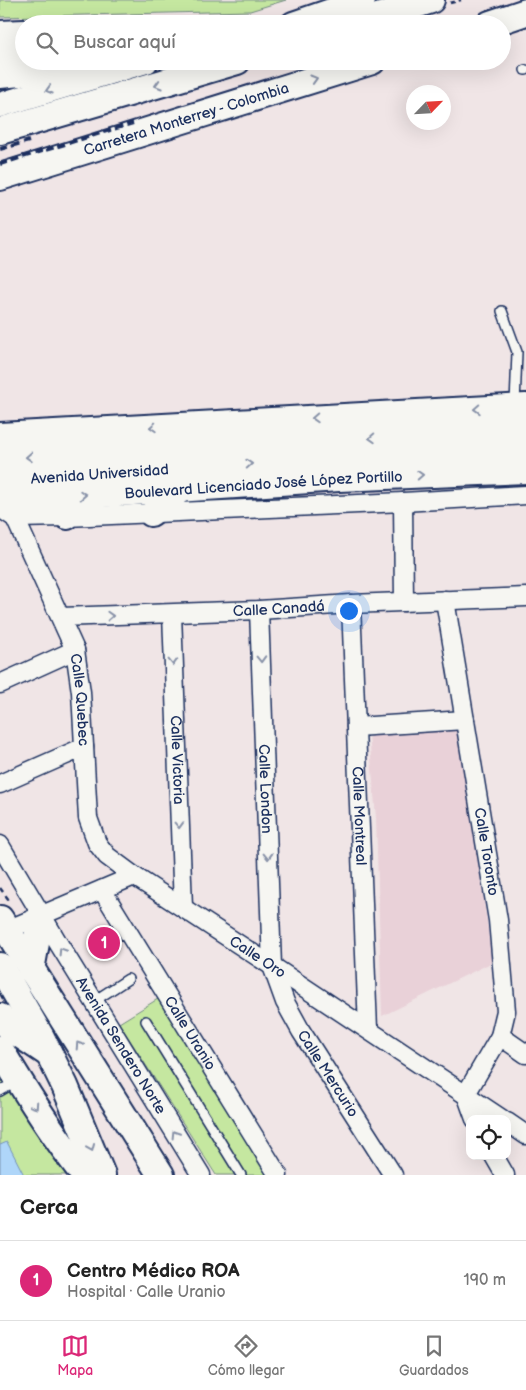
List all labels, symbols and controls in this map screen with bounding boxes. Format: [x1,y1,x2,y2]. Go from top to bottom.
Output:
search box [15,15,511,70]
icon: search [33,29,61,57]
text: Buscar aquí [73,31,176,54]
one-way arrow [309,75,318,85]
street label: Carretera Monterrey - Colombia [81,78,291,160]
one-way arrow [154,79,162,90]
one-way arrow [46,84,54,94]
north arrow [406,85,451,130]
one-way arrow [473,403,481,414]
one-way arrow [311,412,319,423]
one-way arrow [149,421,157,432]
one-way arrow [368,433,376,444]
one-way arrow [25,452,33,463]
one-way arrow [246,459,254,470]
street label: Avenida Universidad [30,460,169,488]
street label: Boulevard Licenciado José López Portillo [124,467,403,503]
one-way arrow [417,470,425,481]
one-way arrow [80,490,88,501]
street label: Calle Canadá [233,596,325,620]
your location [336,598,362,624]
one-way arrow [106,610,114,621]
street label: Calle Quebec [66,652,93,747]
one-way arrow [256,655,267,663]
one-way arrow [168,659,179,667]
street label: Calle Victoria [166,715,189,805]
street label: Calle London [254,744,277,834]
street label: Calle Montreal [348,766,371,866]
street label: Calle Toronto [470,806,503,897]
one-way arrow [174,821,185,829]
one-way arrow [263,852,274,860]
pin: 1 [88,924,120,962]
street label: Calle Oro [226,931,290,982]
one-way arrow [59,947,69,956]
street label: Avenida Sendero Norte [72,973,171,1117]
street label: Calle Uranio [160,992,220,1074]
street label: Calle Mercurio [293,1026,363,1121]
one-way arrow [76,1041,85,1051]
one-way arrow [29,1100,38,1109]
map controls [466,1115,511,1160]
button: locate [466,1115,511,1160]
one-way arrow [172,1130,182,1139]
one-way arrow [85,1143,95,1152]
text: Cerca [20,1195,78,1220]
text: Centro Médico ROA [67,1260,240,1283]
text: 1 [33,1271,39,1290]
text: 190 m [464,1271,506,1290]
text: Hospital · Calle Uranio [67,1283,226,1302]
tab: Mapa [57,1332,93,1379]
tab: Cómo llegar [208,1332,284,1379]
tab: Guardados [399,1332,469,1379]

